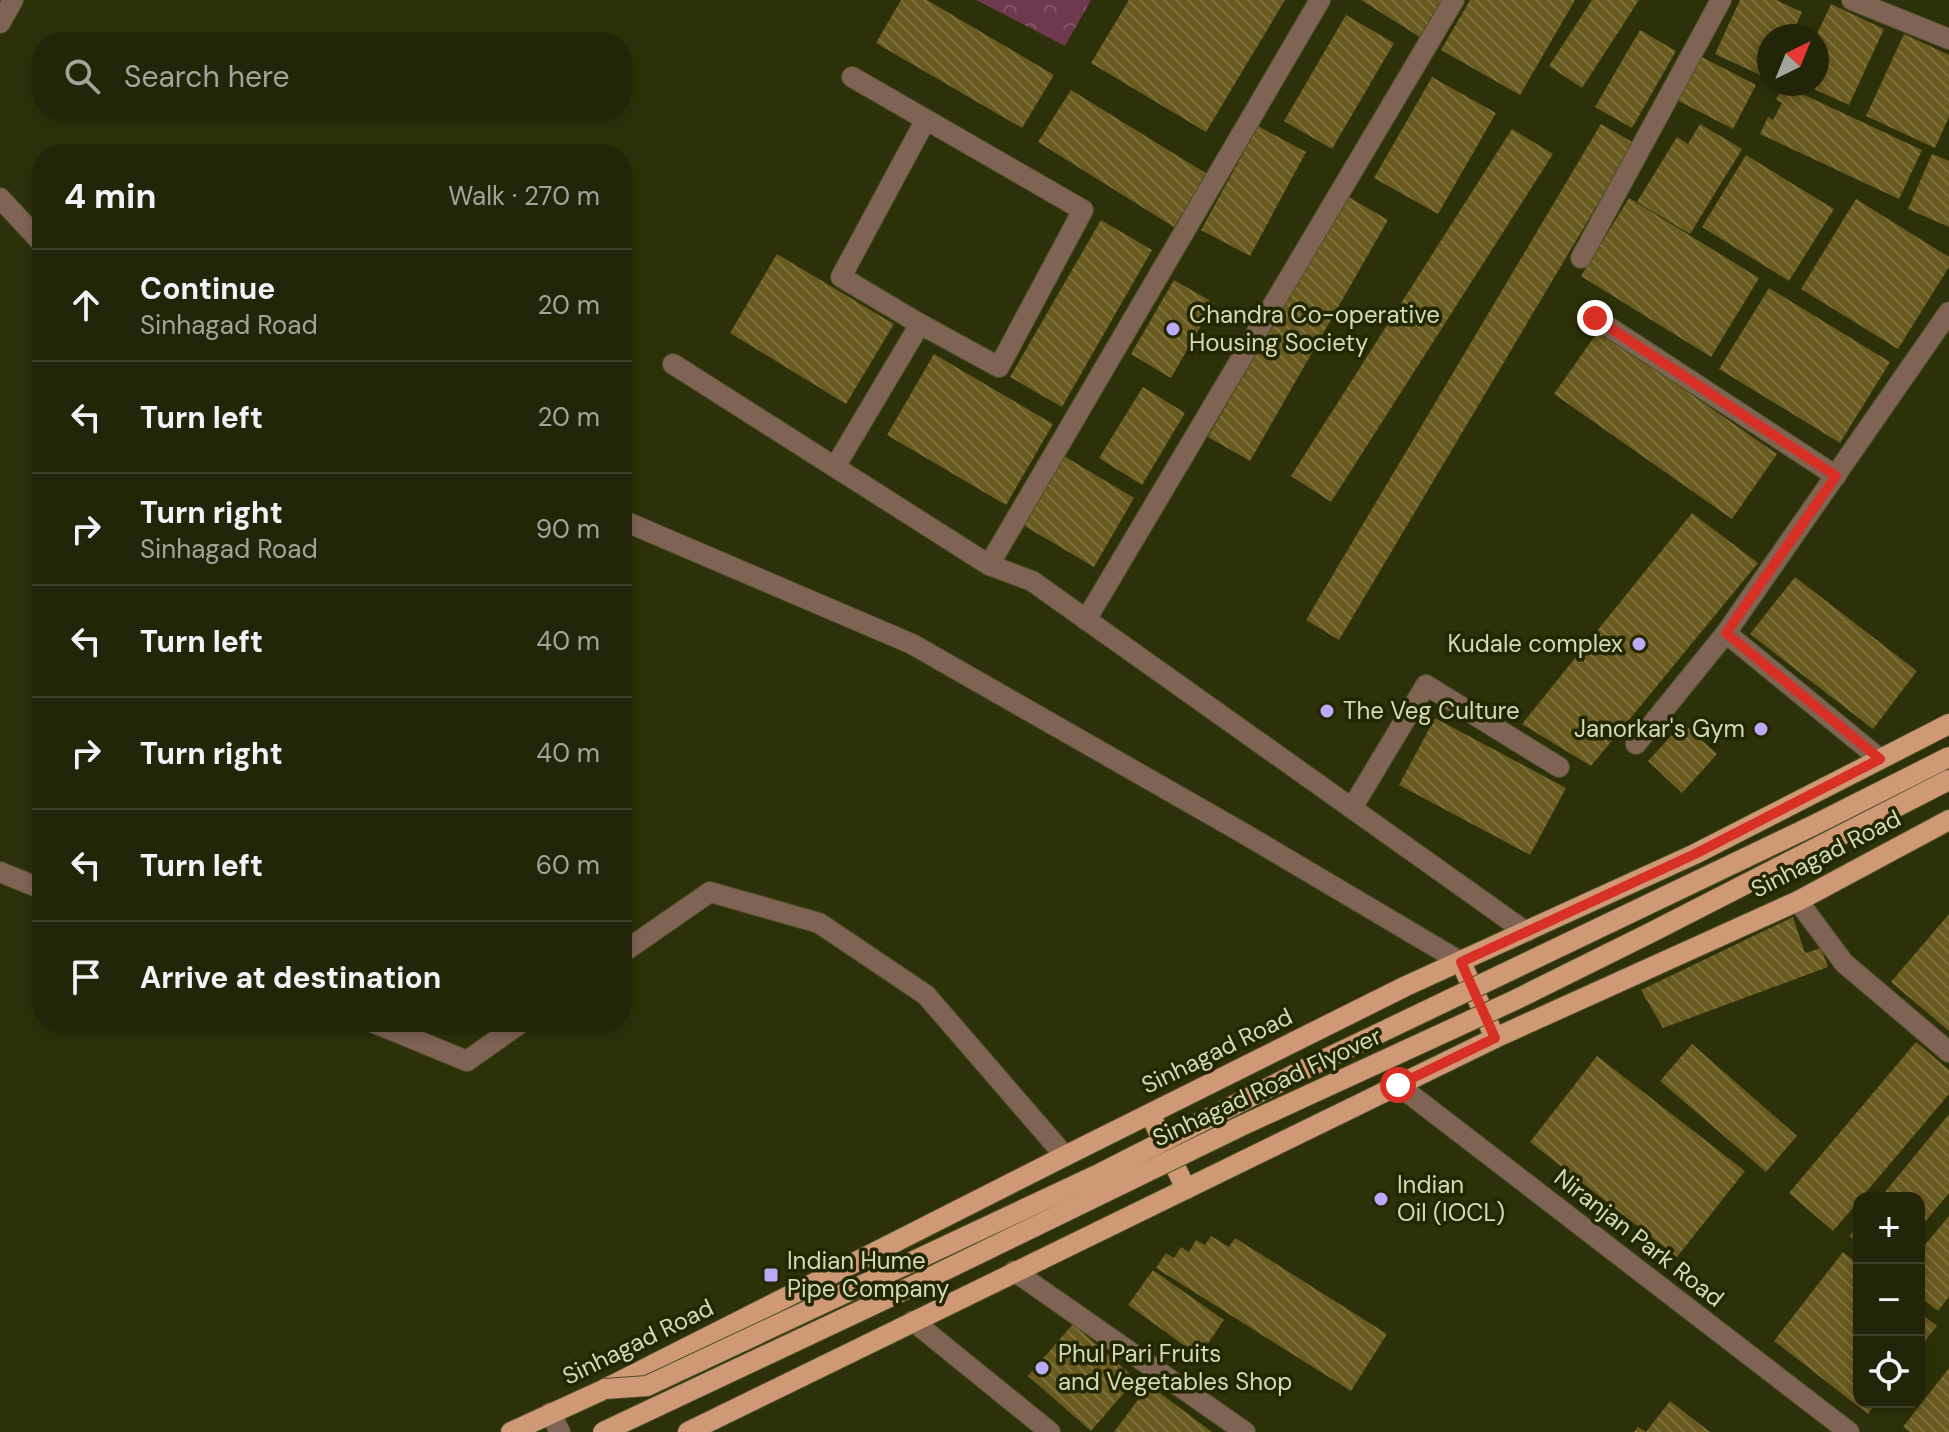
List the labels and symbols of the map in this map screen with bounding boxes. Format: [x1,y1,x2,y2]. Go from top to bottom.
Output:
north arrow [1757,24,1829,96]
place label: Chandra Co-operative Housing Society [1189,299,1440,358]
route end [1577,300,1613,336]
marker: Chandra Co-operative Housing Society [1164,320,1182,338]
place label: Kudale complex [1447,628,1623,659]
marker: Kudale complex [1630,635,1648,653]
place label: The Veg Culture [1343,695,1520,726]
marker: The Veg Culture [1318,702,1336,720]
place label: Janorkar's Gym [1574,713,1745,744]
marker: Janorkar's Gym [1752,720,1770,738]
street label: Sinhagad Road [1746,802,1906,905]
street label: Sinhagad Road [1136,1001,1297,1100]
street label: Sinhagad Road Flyover [1147,1020,1386,1153]
route start [1380,1067,1416,1103]
street label: Niranjan Park Road [1548,1162,1730,1313]
place label: Indian Oil (IOCL) [1397,1169,1505,1228]
marker: Indian Oil (IOCL) [1372,1190,1390,1208]
place label: Indian Hume Pipe Company [787,1245,949,1304]
marker: Indian Hume Pipe Company [762,1266,780,1284]
street label: Sinhagad Road [557,1292,718,1391]
place label: Phul Pari Fruits and Vegetables Shop [1058,1338,1292,1397]
marker: Phul Pari Fruits and Vegetables Shop [1033,1359,1051,1377]

